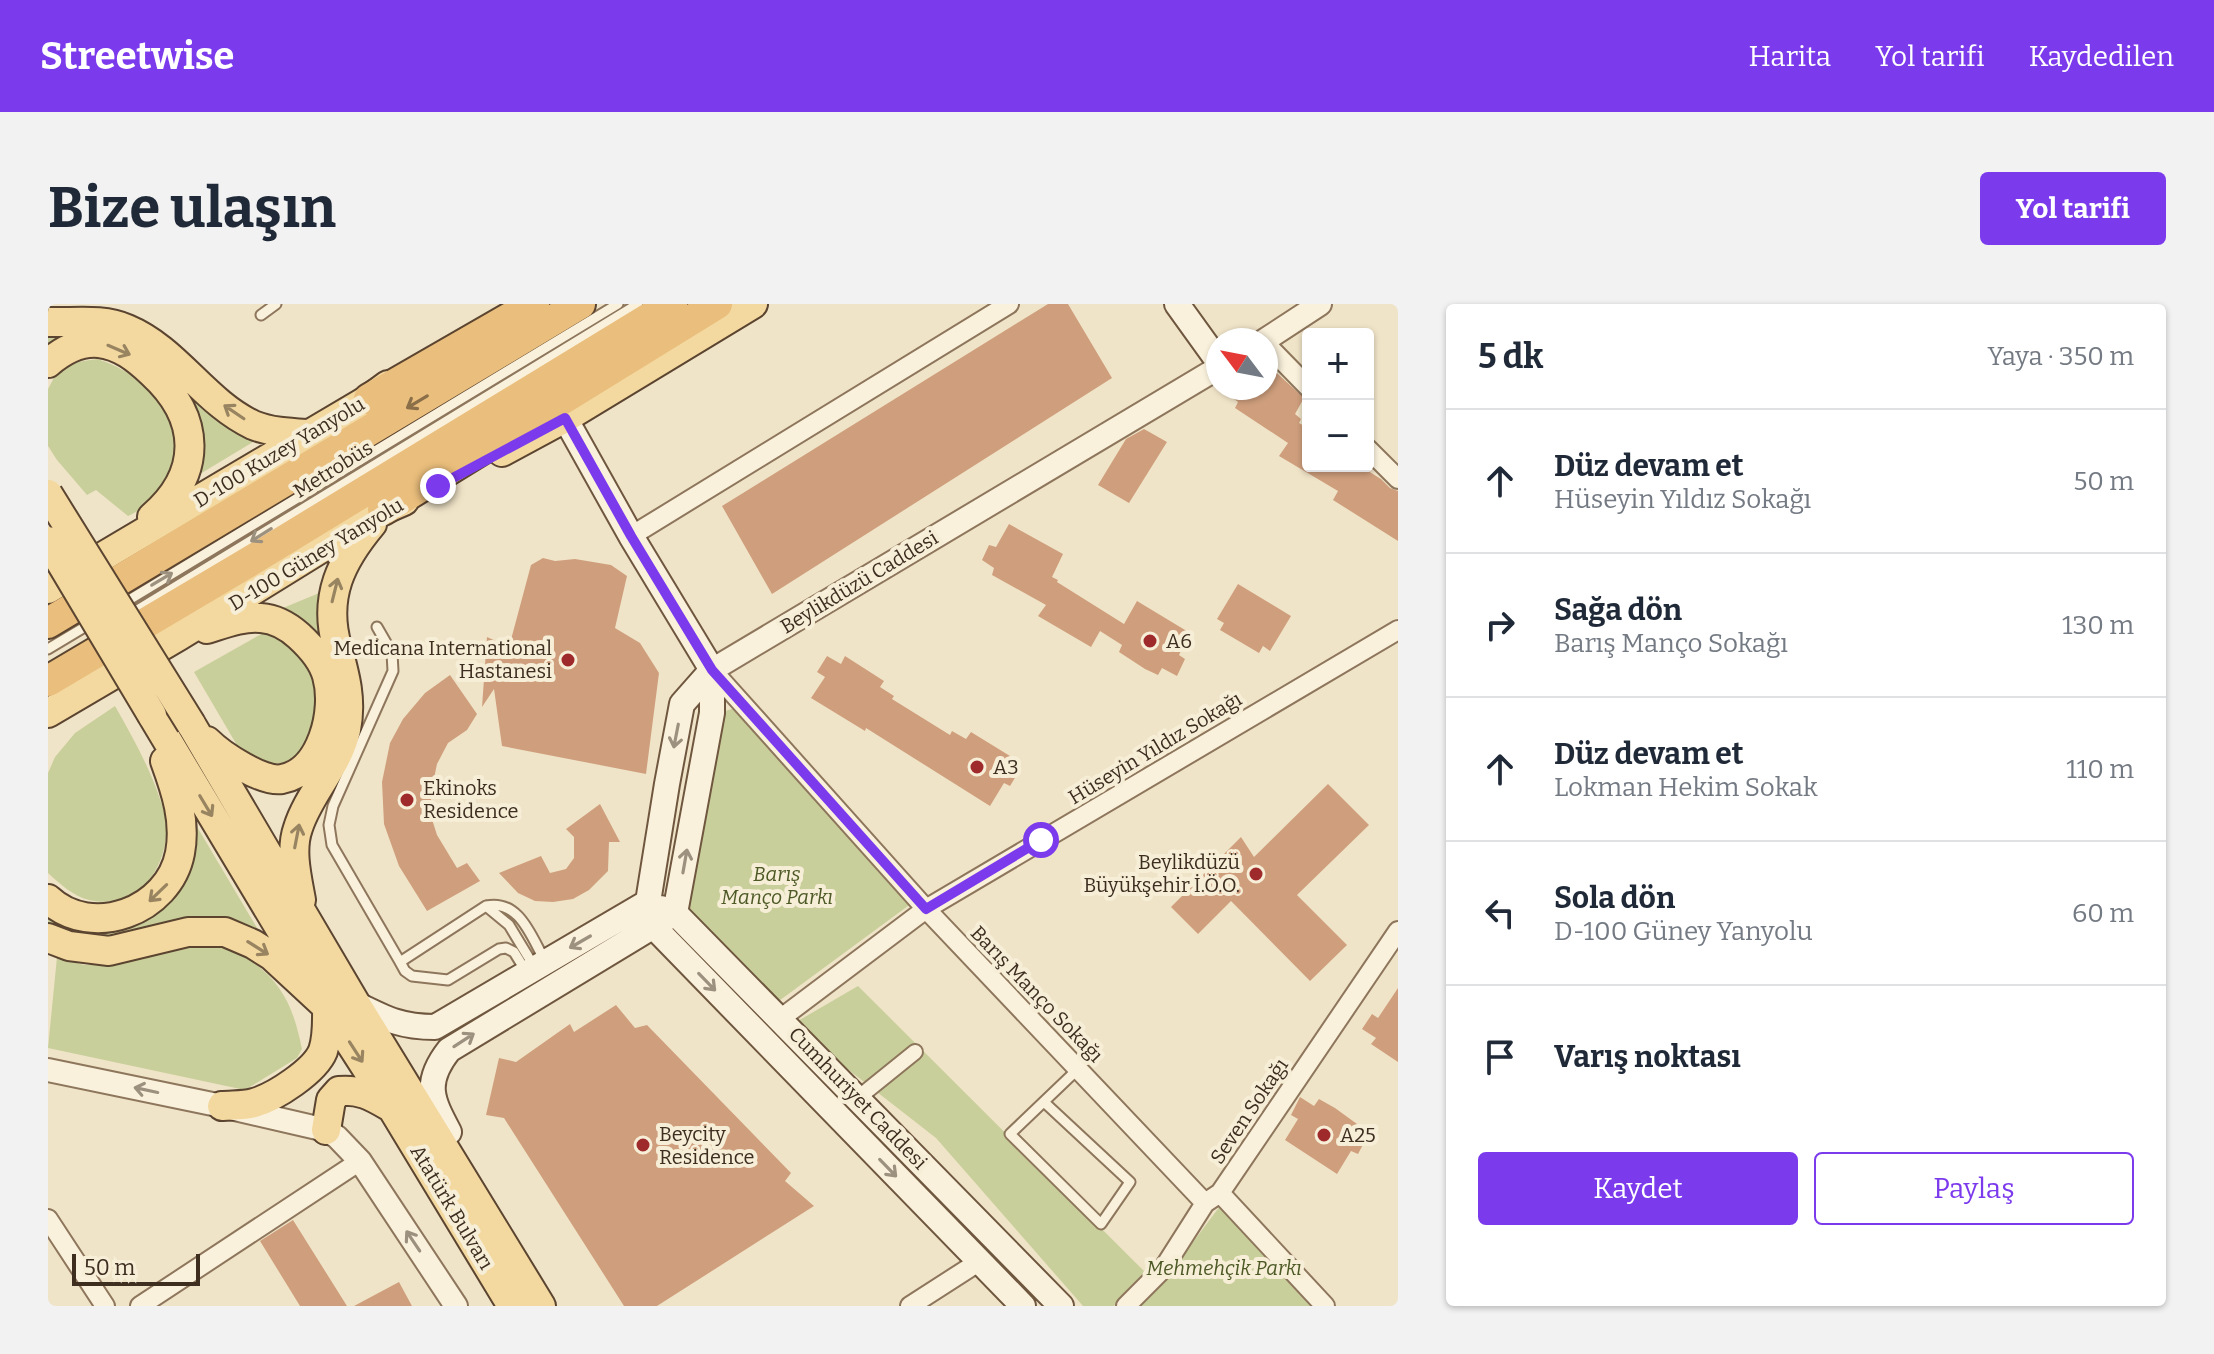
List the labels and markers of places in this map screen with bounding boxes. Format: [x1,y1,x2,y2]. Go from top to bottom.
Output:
place label: A6 [1166,629,1192,653]
marker: A6 [1141,632,1159,650]
place label: Medicana International Hastanesi [333,636,552,683]
marker: Medicana International Hastanesi [559,651,577,669]
place label: A3 [993,755,1019,779]
marker: A3 [968,758,986,776]
place label: Ekinoks Residence [423,776,518,823]
marker: Ekinoks Residence [398,791,416,809]
place label: Beylikdüzü Büyükşehir İ.Ö.O. [1083,850,1240,897]
marker: Beylikdüzü Büyükşehir İ.Ö.O. [1247,865,1265,883]
place label: Beycity Residence [659,1122,754,1169]
place label: A25 [1340,1123,1376,1147]
marker: A25 [1315,1126,1333,1144]
marker: Beycity Residence [634,1136,652,1154]

